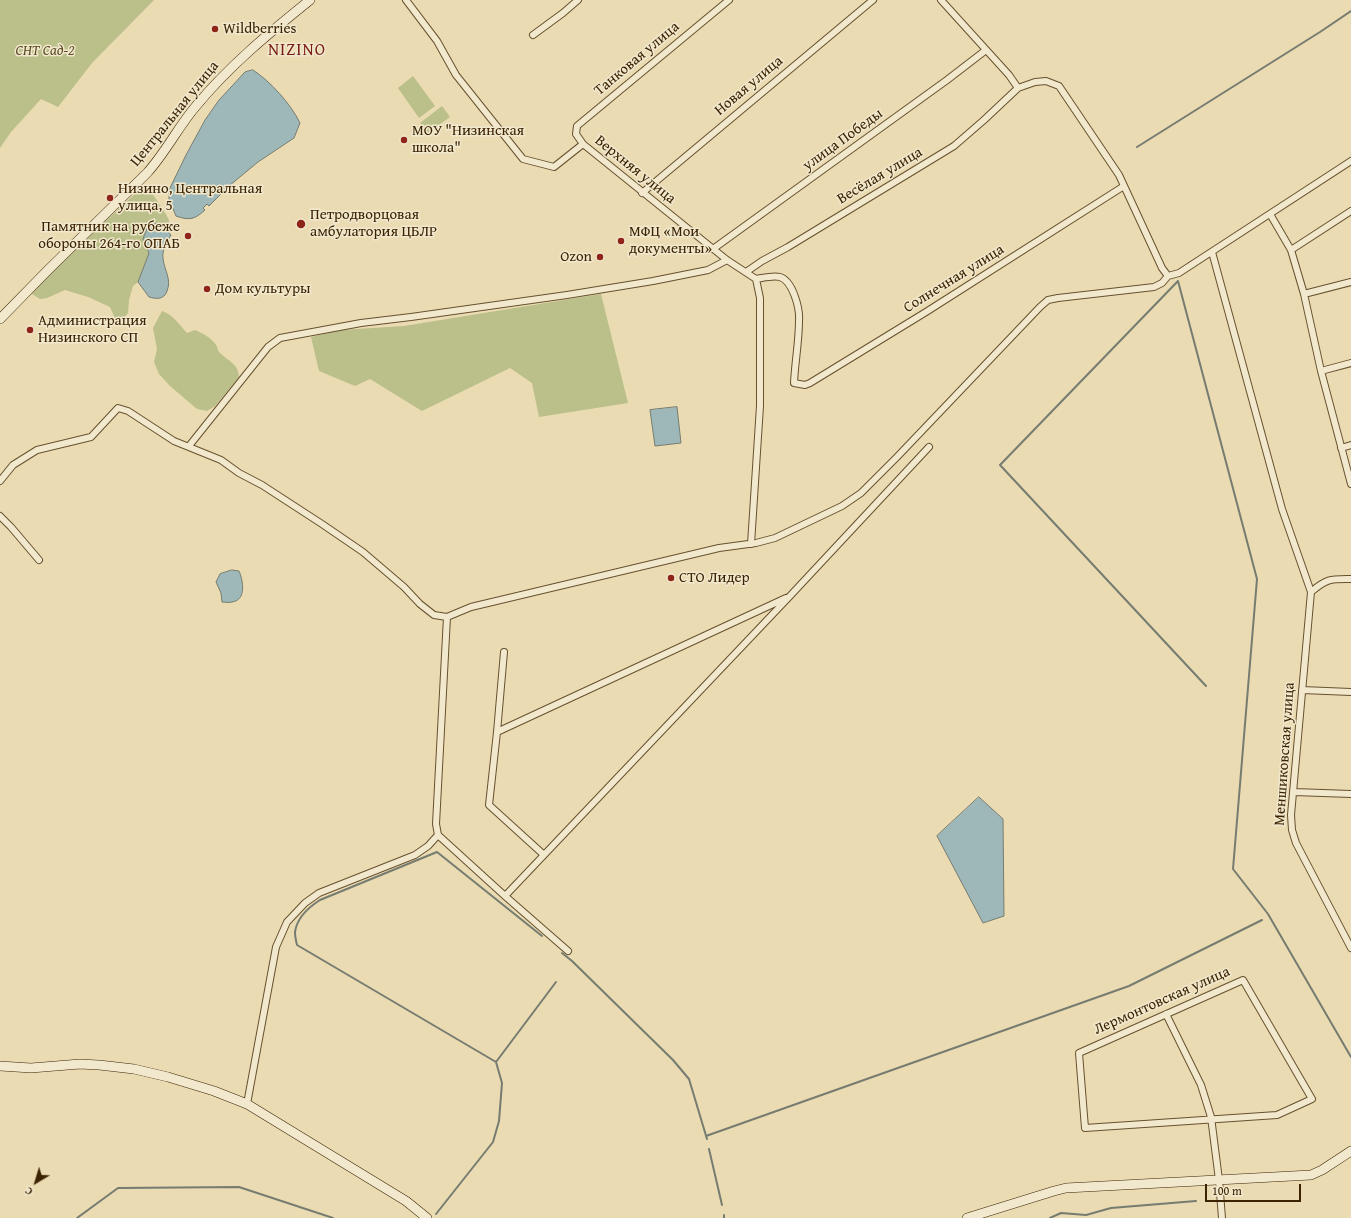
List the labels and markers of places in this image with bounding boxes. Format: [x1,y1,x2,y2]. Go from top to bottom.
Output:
place label: Wildberries [223,20,297,38]
marker: Wildberries [210,24,220,34]
place label: МОУ "Низинская школа" [412,122,524,157]
marker: МОУ "Низинская школа" [399,135,409,145]
place label: Низино, Центральная улица, 5 [118,180,262,215]
marker: Низино, Центральная улица, 5 [105,193,115,203]
place label: Петродворцовая амбулатория ЦБЛР [310,206,437,241]
place label: Памятник на рубеже обороны 264-го ОПАБ [38,218,180,253]
marker: Петродворцовая амбулатория ЦБЛР [295,218,307,230]
place label: МФЦ «Мои документы» [629,223,712,258]
marker: Памятник на рубеже обороны 264-го ОПАБ [183,231,193,241]
marker: МФЦ «Мои документы» [616,236,626,246]
place label: Ozon [560,248,592,266]
marker: Ozon [595,252,605,262]
place label: Дом культуры [215,280,311,298]
marker: Дом культуры [202,284,212,294]
place label: Администрация Низинского СП [38,312,147,347]
marker: Администрация Низинского СП [25,325,35,335]
place label: СТО Лидер [679,569,750,587]
marker: СТО Лидер [666,573,676,583]

